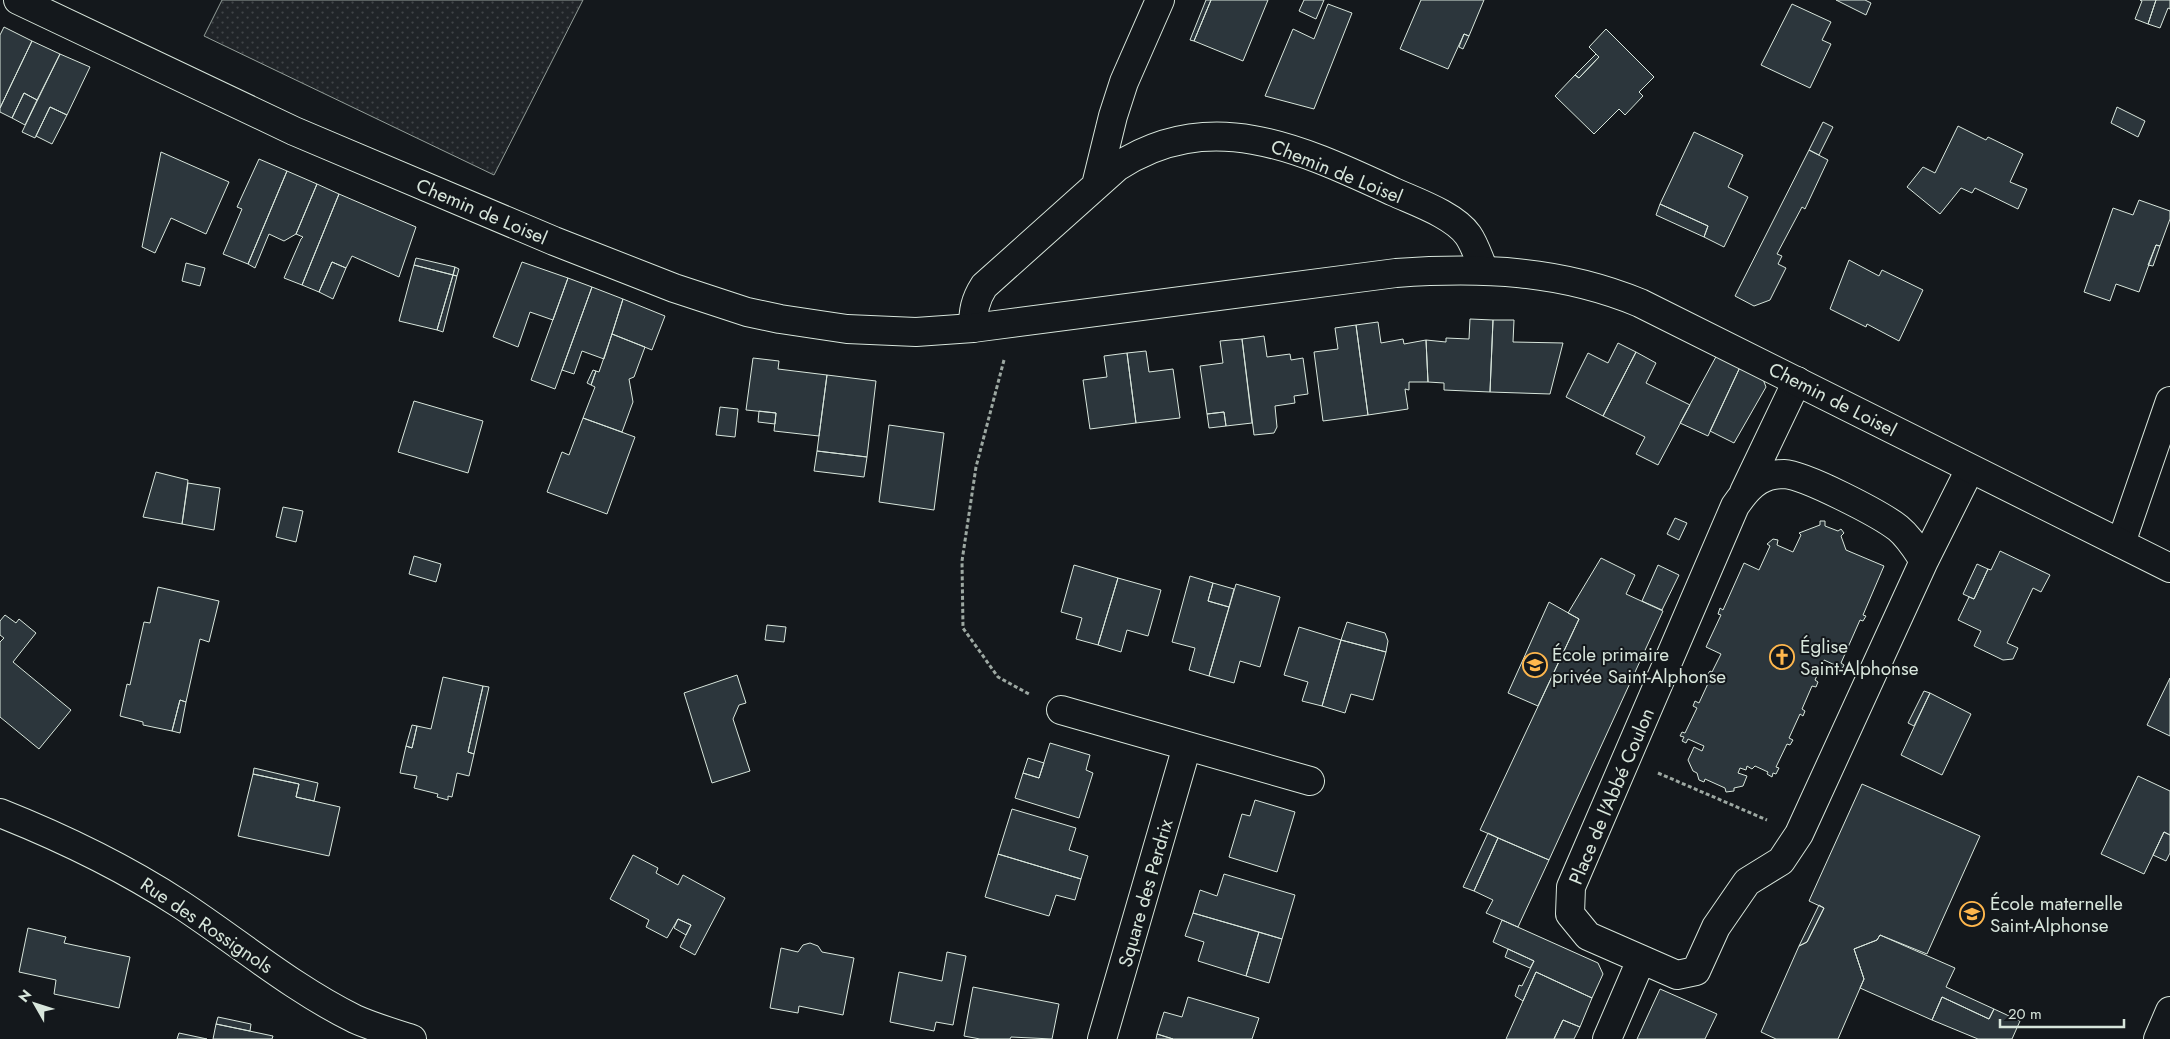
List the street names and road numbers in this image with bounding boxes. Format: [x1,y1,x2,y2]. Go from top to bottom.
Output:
street label: Chemin de Loisel [1267,133,1407,210]
street label: Chemin de Loisel [412,172,552,251]
street label: Chemin de Loisel [1764,356,1901,443]
street label: Place de l'Abbé Coulon [1562,704,1661,889]
street label: Square des Perdrix [1111,816,1179,970]
street label: Rue des Rossignols [135,871,279,980]

